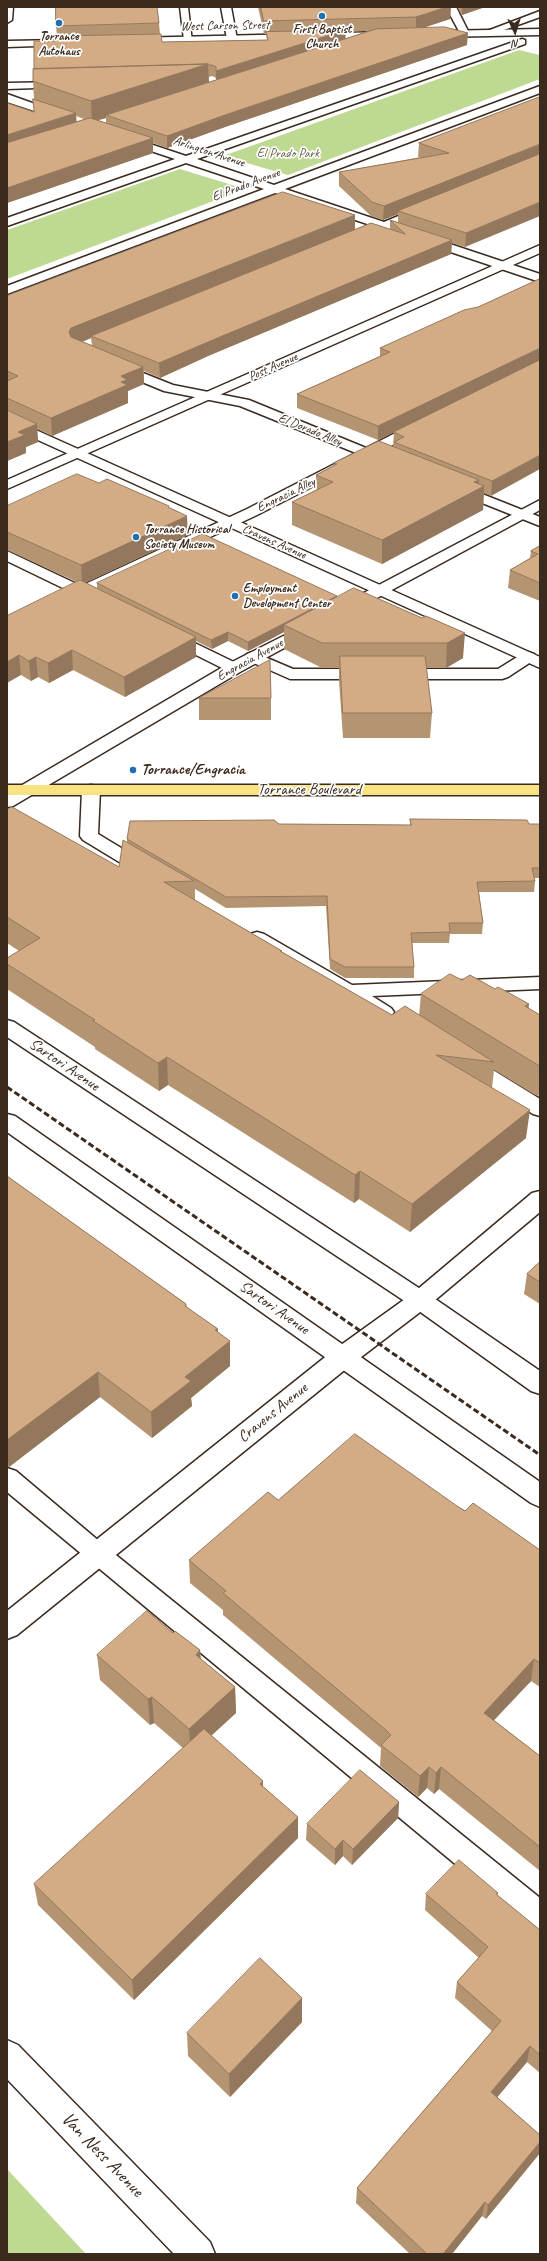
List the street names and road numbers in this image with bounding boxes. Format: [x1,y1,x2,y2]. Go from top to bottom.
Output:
street label: West Carson Street [181,17,269,35]
street label: Arlington Avenue [171,133,247,171]
street label: El Prado Avenue [210,165,282,205]
street label: Post Avenue [246,349,300,385]
street label: El Dorado Alley [276,410,344,450]
street label: Engracia Alley [254,474,318,516]
street label: Cravens Avenue [240,521,308,563]
street label: Engracia Avenue [214,635,286,685]
street label: Torrance Boulevard [257,780,361,800]
street label: Sartori Avenue [25,1034,103,1096]
street label: Sartori Avenue [235,1277,313,1339]
street label: Cravens Avenue [234,1379,312,1447]
street label: Van Ness Avenue [56,2108,148,2202]

